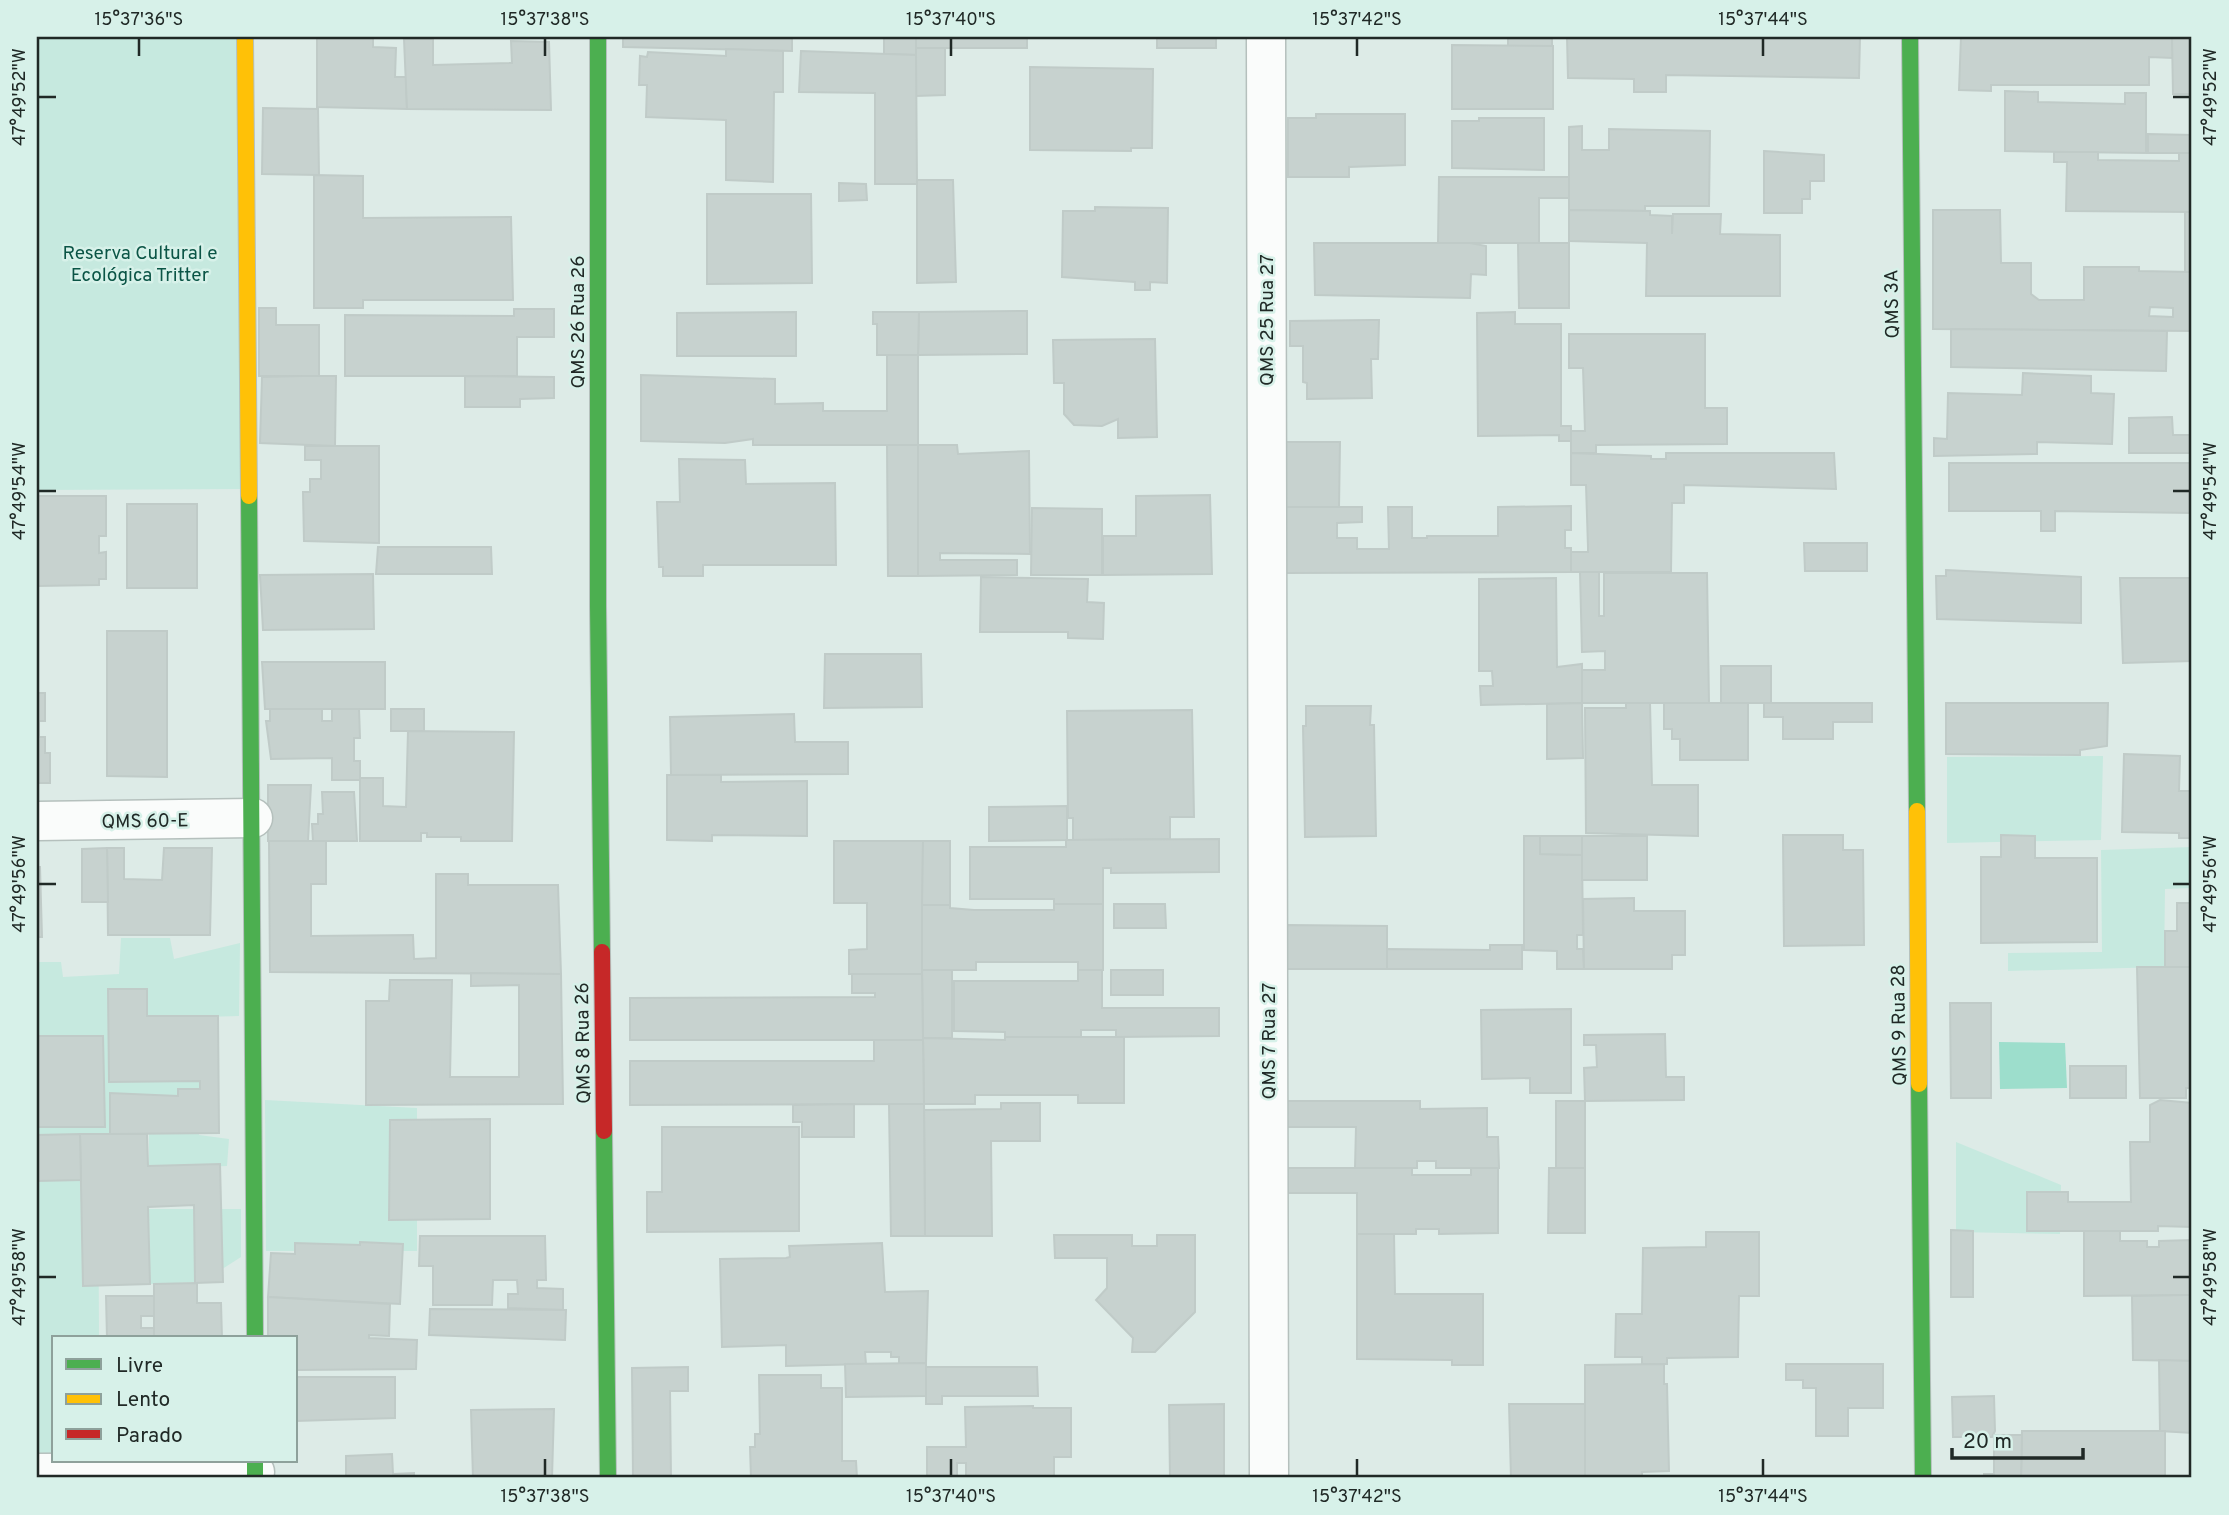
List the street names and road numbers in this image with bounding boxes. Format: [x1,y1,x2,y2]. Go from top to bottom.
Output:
street label: QMS 25 Rua 27 [1256,254,1280,386]
street label: QMS 26 Rua 26 [567,256,591,388]
street label: QMS 3A [1880,269,1906,339]
street label: QMS 60-E [101,809,189,835]
street label: QMS 9 Rua 28 [1887,964,1913,1086]
street label: QMS 8 Rua 26 [571,982,597,1104]
street label: QMS 7 Rua 27 [1258,983,1282,1099]

